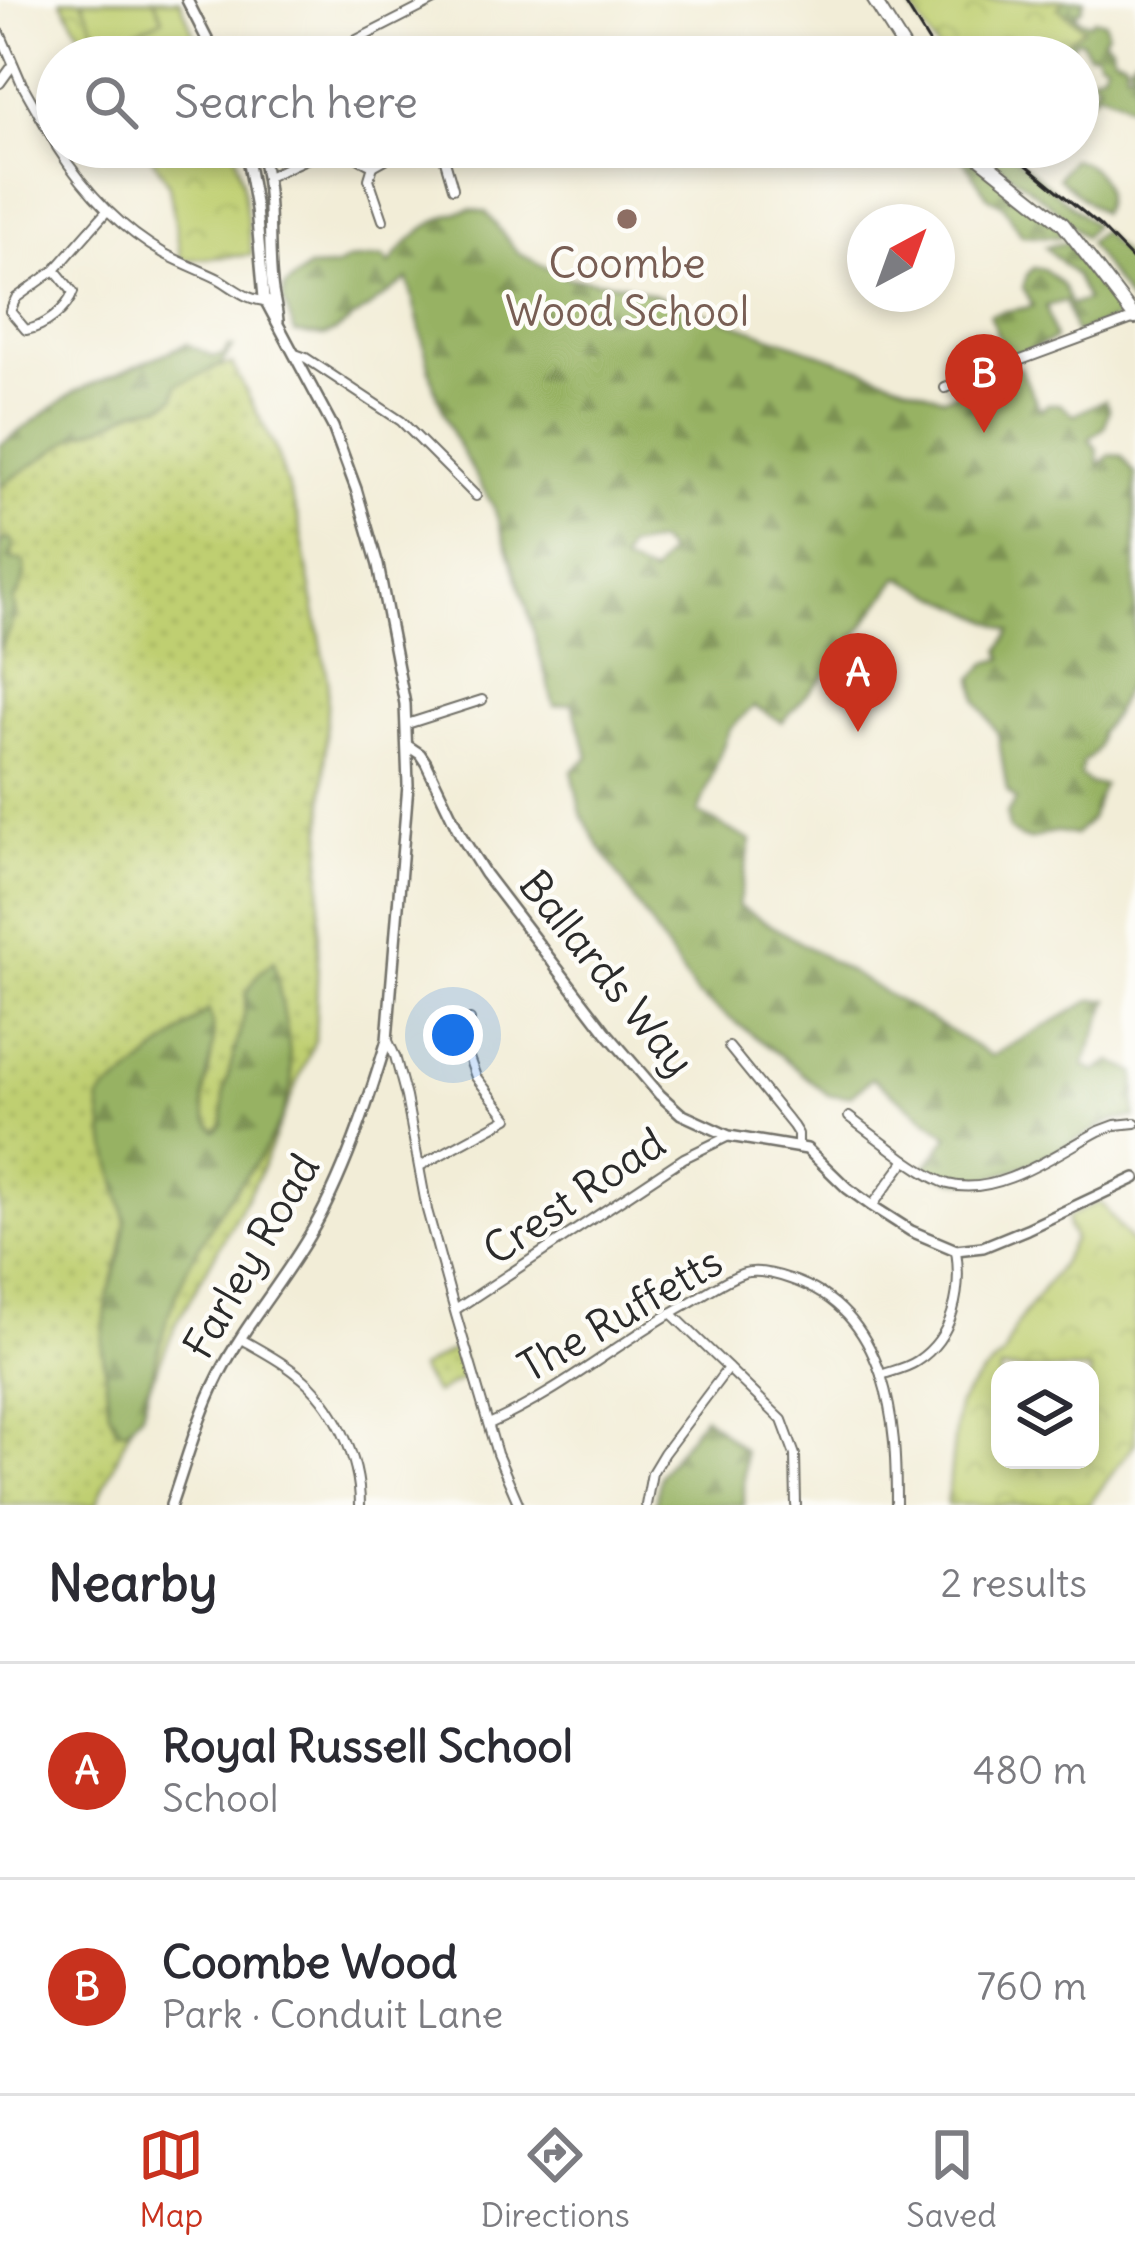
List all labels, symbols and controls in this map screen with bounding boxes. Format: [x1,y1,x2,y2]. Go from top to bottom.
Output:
search box [36,36,1099,168]
icon: search [78,69,144,135]
text: Search here [174,74,418,130]
north arrow [847,204,955,312]
marker: Coombe Wood School [614,206,640,232]
place label: Coombe Wood School [505,237,749,337]
pin: B [945,334,1023,433]
pin: A [819,633,897,732]
street label: Ballards Way [508,860,706,1086]
your location [423,1005,483,1065]
street label: Crest Road [473,1116,675,1276]
street label: Farley Road [172,1145,330,1367]
street label: The Ruffetts [509,1235,731,1393]
map controls [991,1361,1099,1469]
button: layers [991,1361,1099,1469]
text: Nearby [48,1551,217,1615]
text: 2 results [940,1559,1087,1608]
text: Royal Russell School [162,1718,573,1774]
text: A [74,1746,100,1795]
text: 480 m [973,1746,1087,1795]
text: School [162,1774,279,1823]
text: Coombe Wood [162,1934,457,1990]
text: B [74,1962,100,2011]
text: 760 m [977,1962,1087,2011]
text: Park · Conduit Lane [162,1990,503,2039]
tab: Map [138,2122,204,2236]
tab: Directions [481,2122,630,2236]
tab: Saved [906,2122,997,2236]

